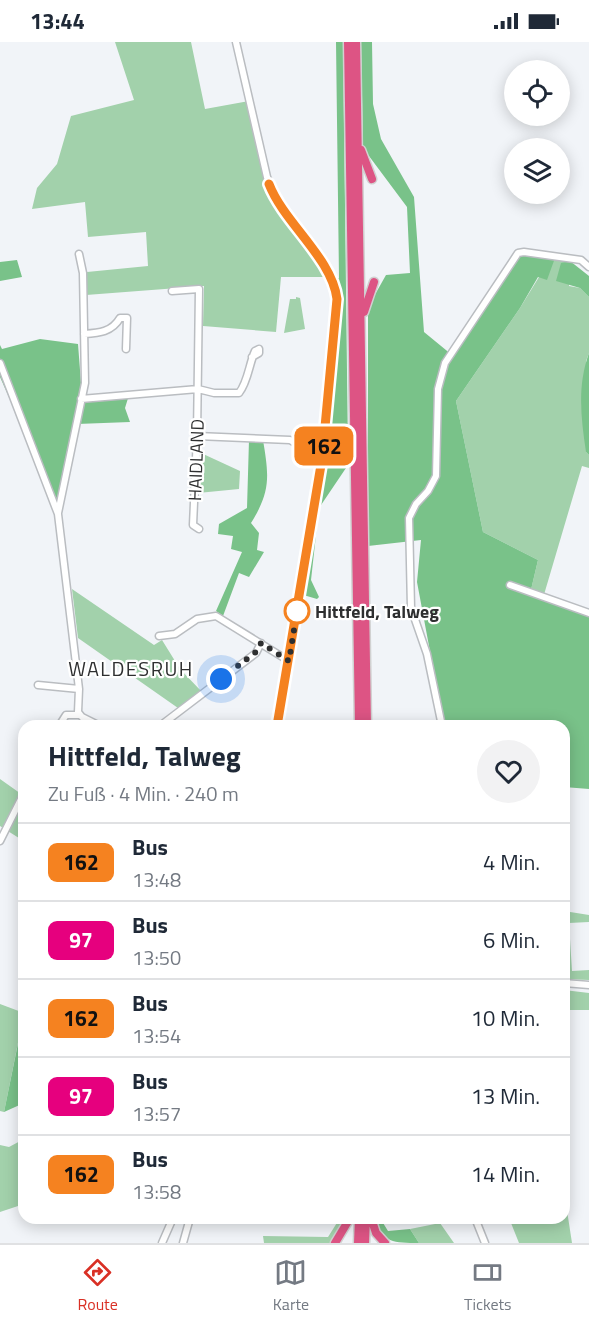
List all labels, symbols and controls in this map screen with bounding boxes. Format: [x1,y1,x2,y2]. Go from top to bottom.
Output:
text: 13:44 [30,4,85,38]
map controls [504,60,570,204]
button: locate [504,60,570,126]
button: layers [504,138,570,204]
street label: HAIDLAND [181,419,211,501]
line badge: 162 [290,426,358,466]
text: 162 [306,430,342,462]
marker: Hittfeld, Talweg [284,598,310,624]
place label: Hittfeld, Talweg [315,598,439,625]
district label: WALDESRUH [68,653,194,684]
your location [206,664,236,694]
text: Hittfeld, Talweg [48,734,241,777]
button: heart [477,740,540,803]
text: Zu Fuß · 4 Min. · 240 m [48,778,239,809]
text: Bus [132,830,168,864]
text: 4 Min. [483,845,540,879]
text: 162 [63,846,99,878]
text: 13:48 [132,864,181,895]
text: Bus [132,908,168,942]
text: 6 Min. [483,923,540,957]
text: 97 [69,924,93,956]
text: 13:50 [132,942,181,973]
text: Bus [132,986,168,1020]
text: 10 Min. [471,1001,540,1035]
text: 162 [63,1002,99,1034]
text: 13:54 [132,1020,181,1051]
text: Bus [132,1064,168,1098]
text: 13 Min. [471,1079,540,1113]
text: 97 [69,1080,93,1112]
text: 13:57 [132,1098,181,1129]
text: Bus [132,1142,168,1176]
text: 14 Min. [471,1157,540,1191]
text: 162 [63,1158,99,1190]
text: 13:58 [132,1176,181,1207]
tab: Route [77,1256,118,1316]
tab: Karte [273,1256,309,1316]
tab: Tickets [464,1256,512,1316]

